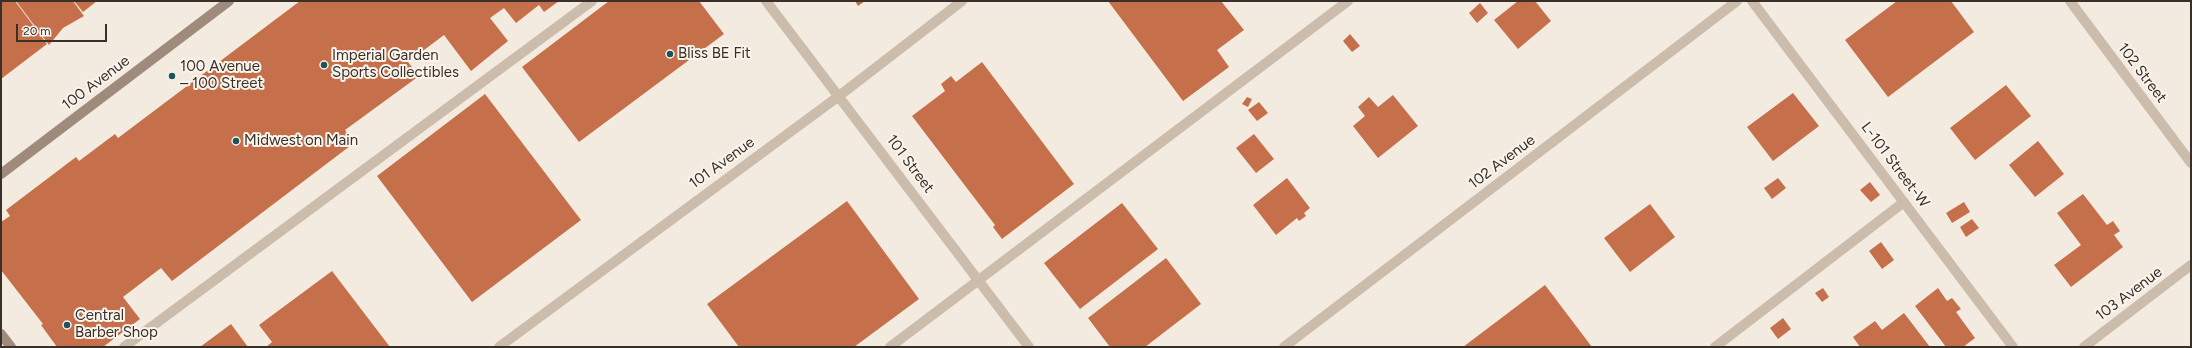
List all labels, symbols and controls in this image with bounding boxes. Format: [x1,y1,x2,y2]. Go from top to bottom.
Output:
scale bar [18,16,109,42]
text: 20 m [23,24,51,38]
street label: 102 Street [2114,40,2170,106]
place label: Bliss BE Fit [678,45,751,63]
place label: Imperial Garden Sports Collectibles [332,47,459,82]
marker: Bliss BE Fit [665,49,675,59]
street label: 100 Avenue [59,52,133,114]
place label: 100 Avenue – 100 Street [180,58,263,93]
marker: Imperial Garden Sports Collectibles [319,60,329,70]
marker: 100 Avenue – 100 Street [167,71,177,81]
street label: L-101 Street-W [1857,119,1933,211]
street label: 102 Avenue [1465,131,1539,193]
place label: Midwest on Main [244,132,358,150]
street label: 101 Street [882,132,938,196]
street label: 101 Avenue [686,133,758,193]
marker: Midwest on Main [231,136,241,146]
street label: 103 Avenue [2092,263,2166,325]
place label: Central Barber Shop [75,307,158,342]
marker: Central Barber Shop [62,320,72,330]

